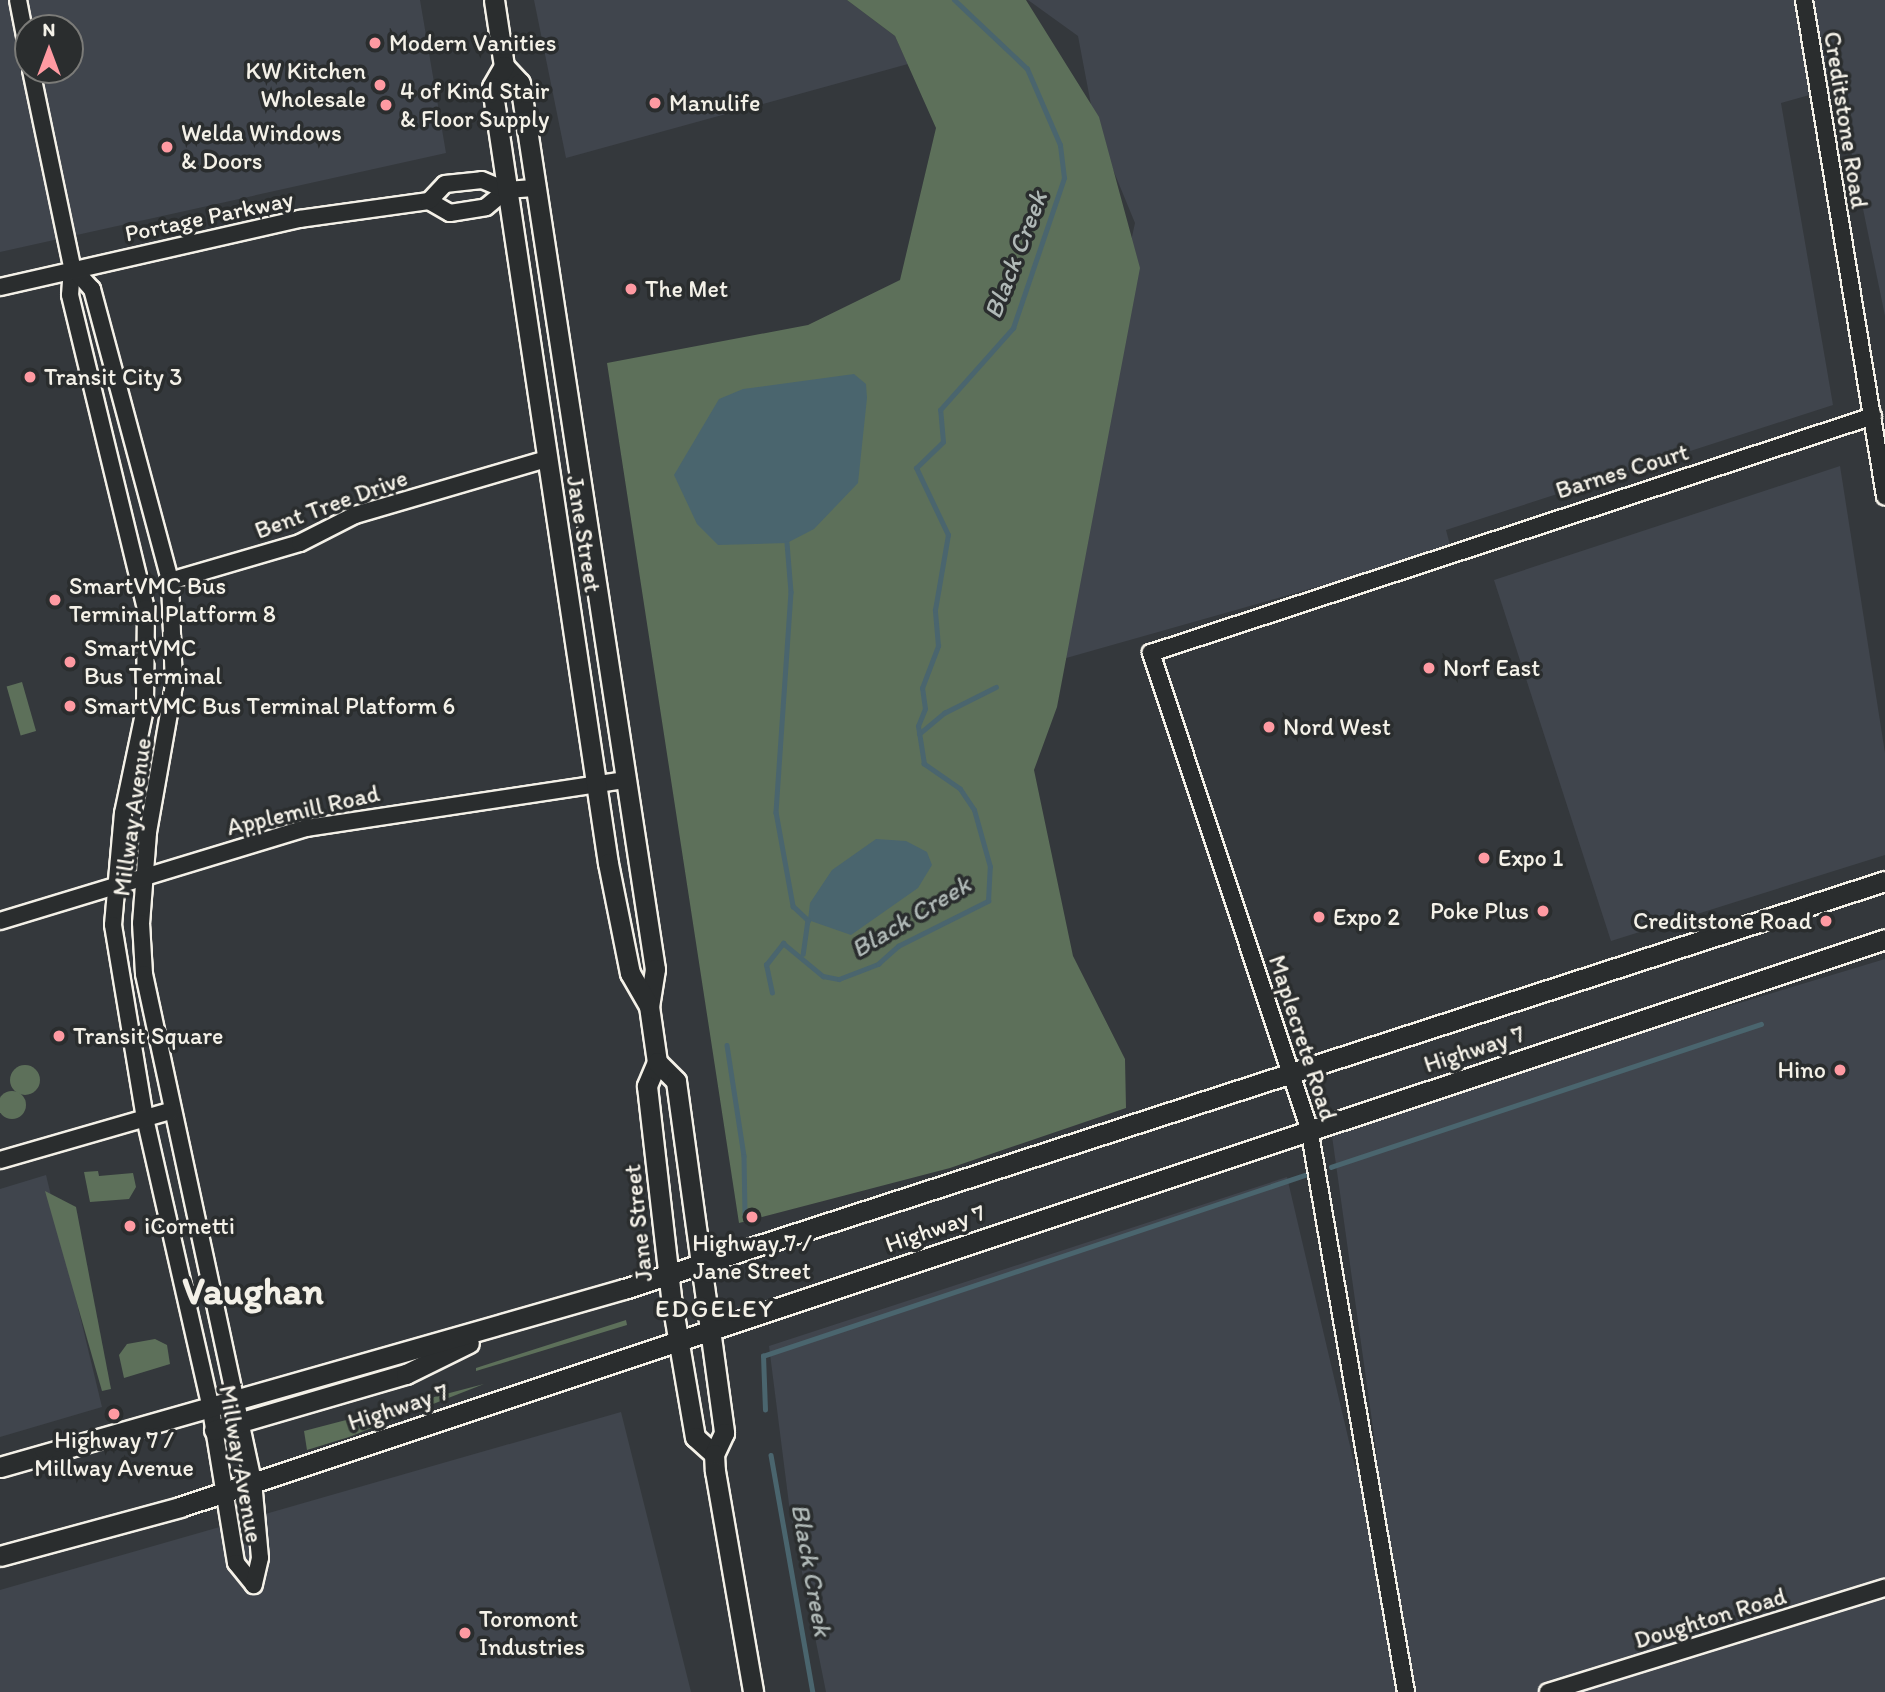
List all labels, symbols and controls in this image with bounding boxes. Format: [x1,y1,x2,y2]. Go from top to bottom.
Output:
north arrow [14,14,84,84]
text: N [43,18,55,41]
place label: Modern Vanities [389,29,556,57]
street label: Creditstone Road [1818,30,1874,210]
marker: Modern Vanities [367,35,383,51]
place label: KW Kitchen Wholesale [246,57,366,113]
marker: KW Kitchen Wholesale [372,77,388,93]
place label: 4 of Kind Stair & Floor Supply [400,77,550,133]
place label: Manulife [669,89,760,117]
marker: Manulife [647,95,663,111]
marker: 4 of Kind Stair & Floor Supply [378,97,394,113]
place label: Welda Windows & Doors [181,119,341,175]
marker: Welda Windows & Doors [159,139,175,155]
street label: Portage Parkway [122,184,296,248]
water label: Black Creek [977,187,1055,323]
place label: The Met [645,275,728,303]
marker: The Met [623,281,639,297]
place label: Transit City 3 [44,363,182,391]
marker: Transit City 3 [22,369,38,385]
street label: Barnes Court [1552,437,1692,505]
street label: Bent Tree Drive [252,463,410,545]
street label: Jane Street [561,474,607,594]
place label: SmartVMC Bus Terminal Platform 8 [69,572,275,628]
marker: SmartVMC Bus Terminal Platform 8 [47,592,63,608]
place label: SmartVMC Bus Terminal [84,634,219,690]
marker: SmartVMC Bus Terminal [62,654,78,670]
place label: Norf East [1443,654,1541,682]
marker: Norf East [1421,660,1437,676]
place label: SmartVMC Bus Terminal Platform 6 [84,692,453,720]
marker: SmartVMC Bus Terminal Platform 6 [62,698,78,714]
place label: Nord West [1283,713,1390,741]
marker: Nord West [1261,719,1277,735]
street label: Millway Avenue [107,737,157,897]
street label: Applemill Road [224,779,382,841]
place label: Expo 1 [1498,844,1563,872]
marker: Expo 1 [1476,850,1492,866]
water label: Black Creek [846,869,976,965]
place label: Poke Plus [1430,897,1529,925]
place label: Expo 2 [1333,903,1400,931]
marker: Poke Plus [1535,903,1551,919]
place label: Creditstone Road [1634,907,1812,935]
marker: Expo 2 [1311,909,1327,925]
marker: Creditstone Road [1818,913,1834,929]
street label: Maplecrete Road [1263,952,1343,1124]
street label: Highway 7 [1420,1019,1528,1079]
place label: Transit Square [73,1022,222,1050]
marker: Transit Square [51,1028,67,1044]
place label: Hino [1777,1056,1826,1084]
marker: Hino [1832,1062,1848,1078]
street label: Jane Street [618,1163,658,1283]
street label: Highway 7 [881,1197,989,1259]
marker: Highway 7 / Jane Street [744,1209,760,1225]
place label: iCornetti [144,1212,235,1240]
marker: iCornetti [122,1218,138,1234]
place label: Highway 7 / Jane Street [692,1229,812,1285]
district label: Vaughan [182,1269,324,1315]
district label: EDGELEY [656,1293,774,1325]
street label: Highway 7 [344,1377,452,1437]
street label: Millway Avenue [213,1383,269,1545]
marker: Highway 7 / Millway Avenue [106,1406,122,1422]
place label: Highway 7 / Millway Avenue [35,1426,193,1482]
water label: Black Creek [784,1501,838,1639]
street label: Doughton Road [1630,1581,1790,1655]
place label: Toromont Industries [479,1605,585,1661]
marker: Toromont Industries [457,1625,473,1641]

